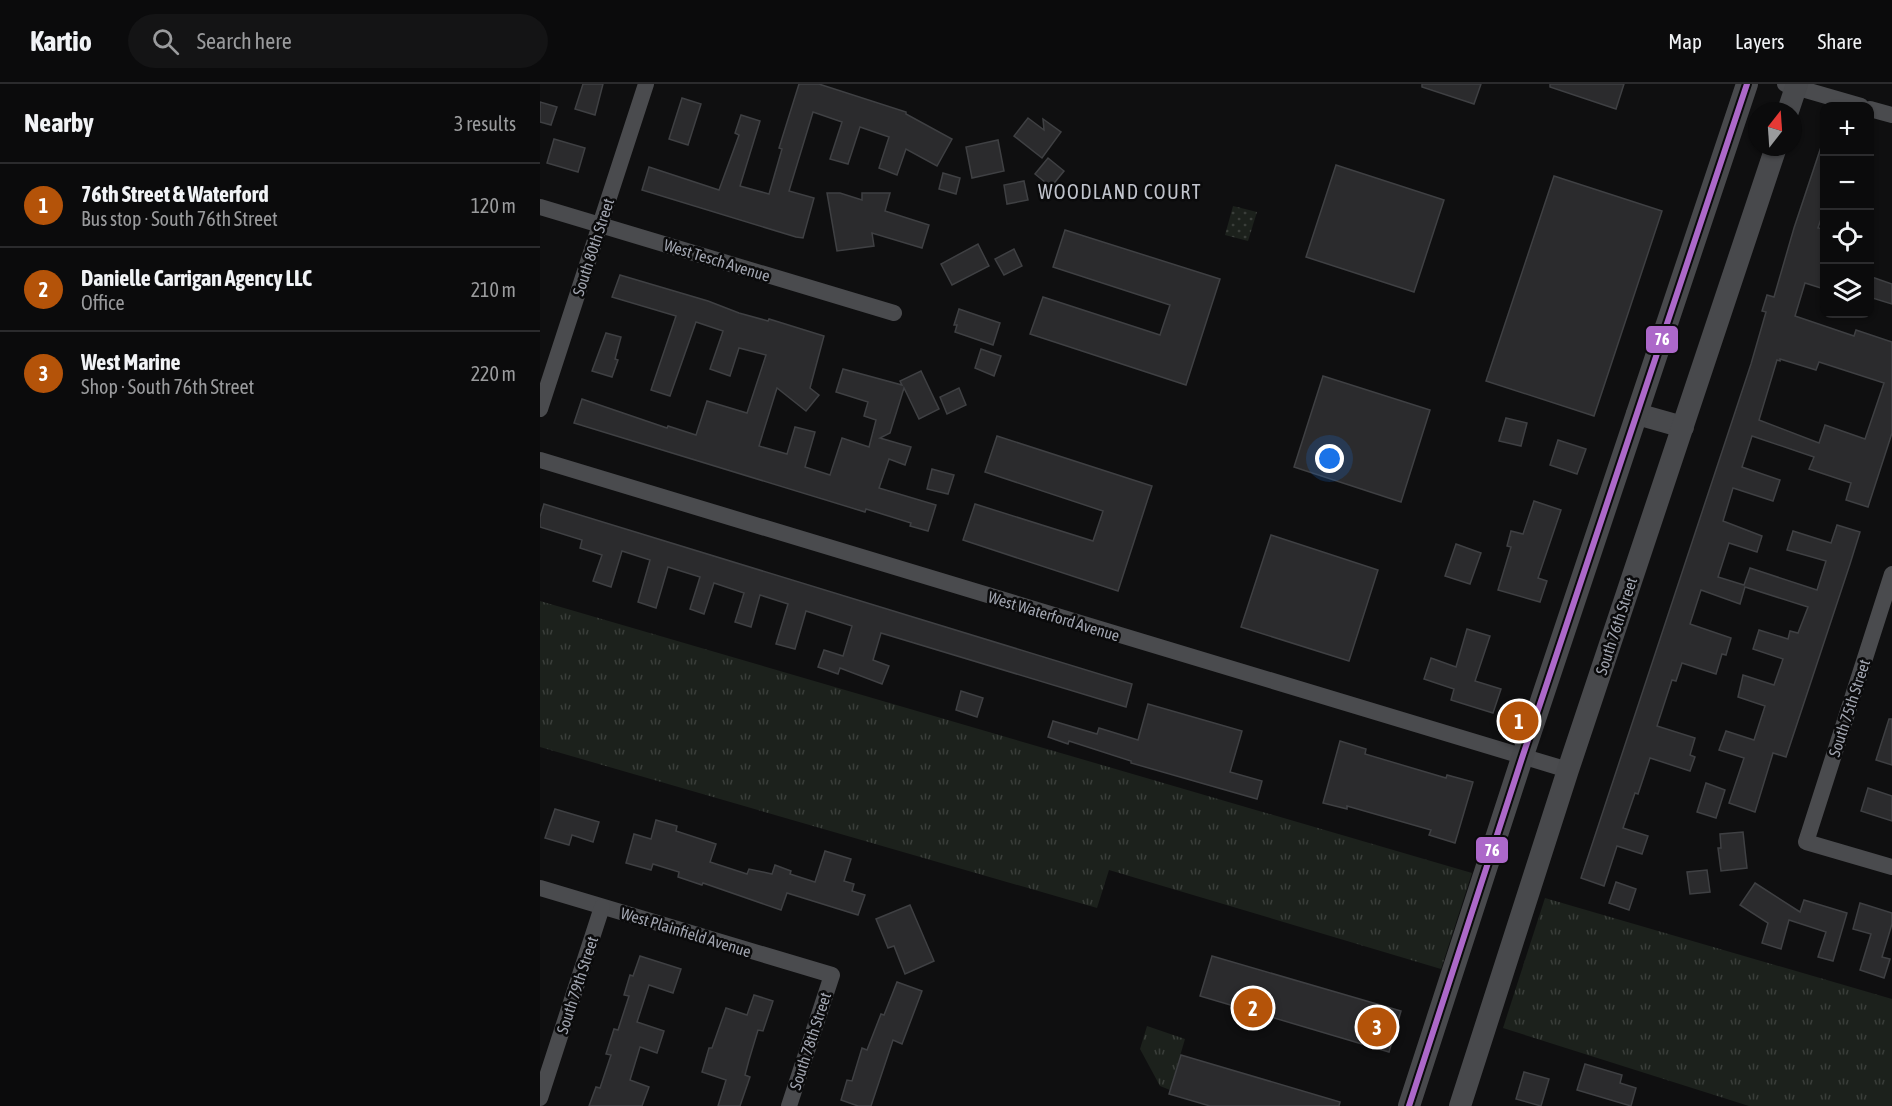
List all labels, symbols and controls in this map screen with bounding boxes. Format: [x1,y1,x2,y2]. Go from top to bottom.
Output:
search box [128,14,548,68]
text: Kartio [30,25,92,57]
icon: search [149,25,182,58]
text: Search here [197,28,292,54]
text: Map [1668,29,1702,53]
text: Layers [1735,29,1785,53]
text: Share [1818,29,1862,53]
north arrow [1748,102,1802,156]
map controls [1820,102,1874,318]
button: + [1820,102,1874,156]
text: Nearby [24,108,94,138]
text: 3 results [454,112,516,135]
button: − [1820,156,1874,210]
district label: WOODLAND COURT [1038,180,1202,203]
text: 76th Street & Waterford [81,181,269,207]
text: 1 [39,194,48,217]
text: 120 m [471,194,516,217]
street label: South 80th Street [569,196,617,298]
text: Bus stop · South 76th Street [81,207,278,230]
button: locate [1820,210,1874,264]
street label: West Tesch Avenue [662,235,772,285]
button: layers [1820,264,1874,318]
text: Danielle Carrigan Agency LLC [81,265,312,291]
text: 2 [39,278,48,301]
text: 210 m [471,278,516,301]
text: Office [81,291,125,314]
line badge: 76 [1645,325,1679,354]
text: 76 [1654,330,1670,348]
text: West Marine [81,349,181,375]
text: 3 [39,362,48,385]
text: 220 m [471,362,516,385]
text: Shop · South 76th Street [81,375,254,398]
your location [1315,444,1344,473]
street label: South 76th Street [1592,575,1640,677]
street label: West Waterford Avenue [986,587,1122,645]
street label: South 75th Street [1825,657,1873,759]
pin: 1 [1500,698,1538,744]
line badge: 76 [1475,836,1509,864]
text: 76 [1484,841,1500,859]
street label: West Plainfield Avenue [619,904,753,960]
street label: South 79th Street [553,934,601,1036]
pin: 2 [1234,986,1272,1030]
street label: South 78th Street [786,990,834,1092]
pin: 3 [1358,1004,1396,1050]

